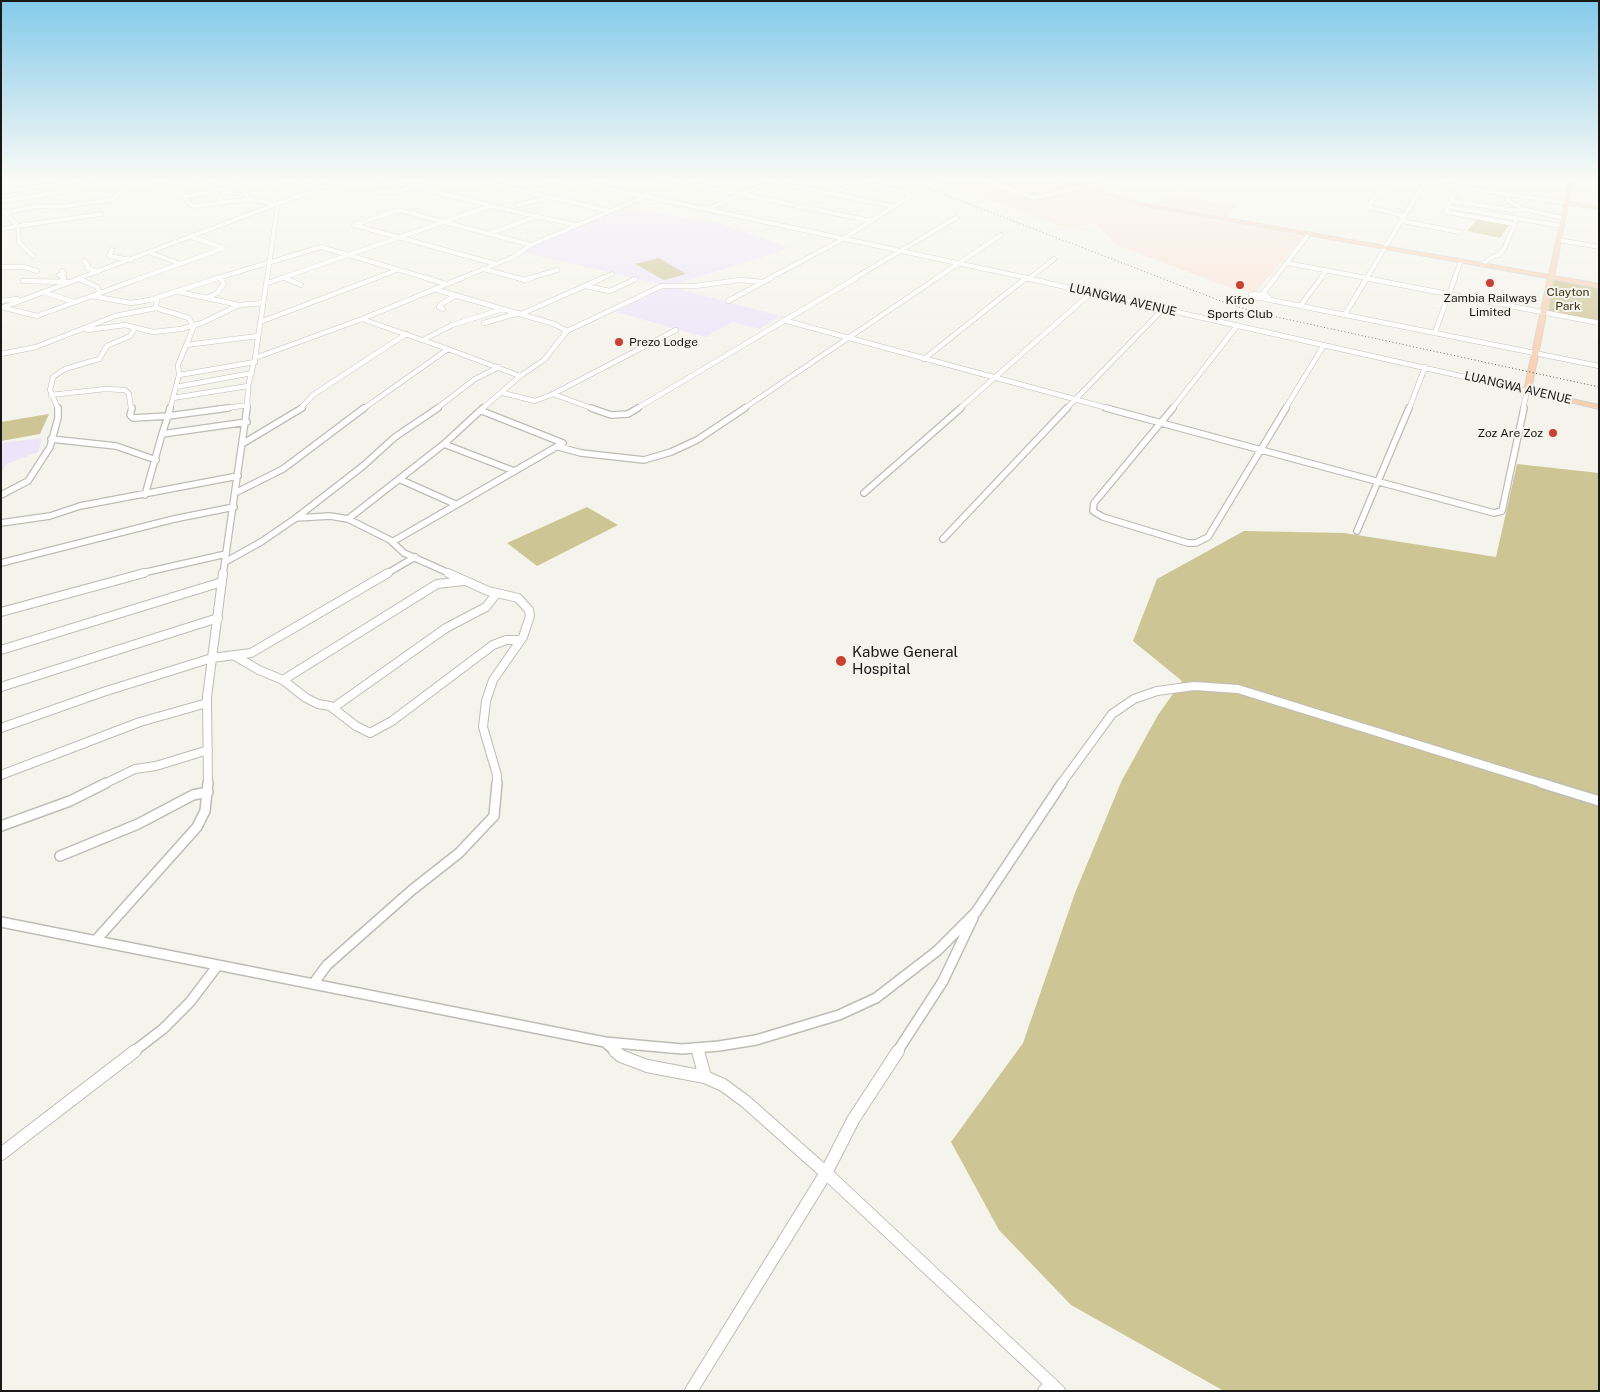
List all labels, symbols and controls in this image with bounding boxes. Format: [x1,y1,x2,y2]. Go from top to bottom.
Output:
marker: Zambia Railways Limited [1484,277,1496,289]
marker: Kifco Sports Club [1234,279,1246,291]
street label: LUANGWA AVENUE [1068,281,1178,319]
park label: Clayton Park [1547,285,1589,313]
place label: Zambia Railways Limited [1443,291,1537,319]
place label: Kifco Sports Club [1207,293,1273,321]
place label: Prezo Lodge [629,335,698,349]
marker: Prezo Lodge [613,336,625,348]
street label: LUANGWA AVENUE [1463,369,1573,407]
place label: Zoz Are Zoz [1478,426,1543,440]
marker: Zoz Are Zoz [1547,427,1559,439]
place label: Kabwe General Hospital [852,643,958,678]
marker: Kabwe General Hospital [834,654,848,668]

